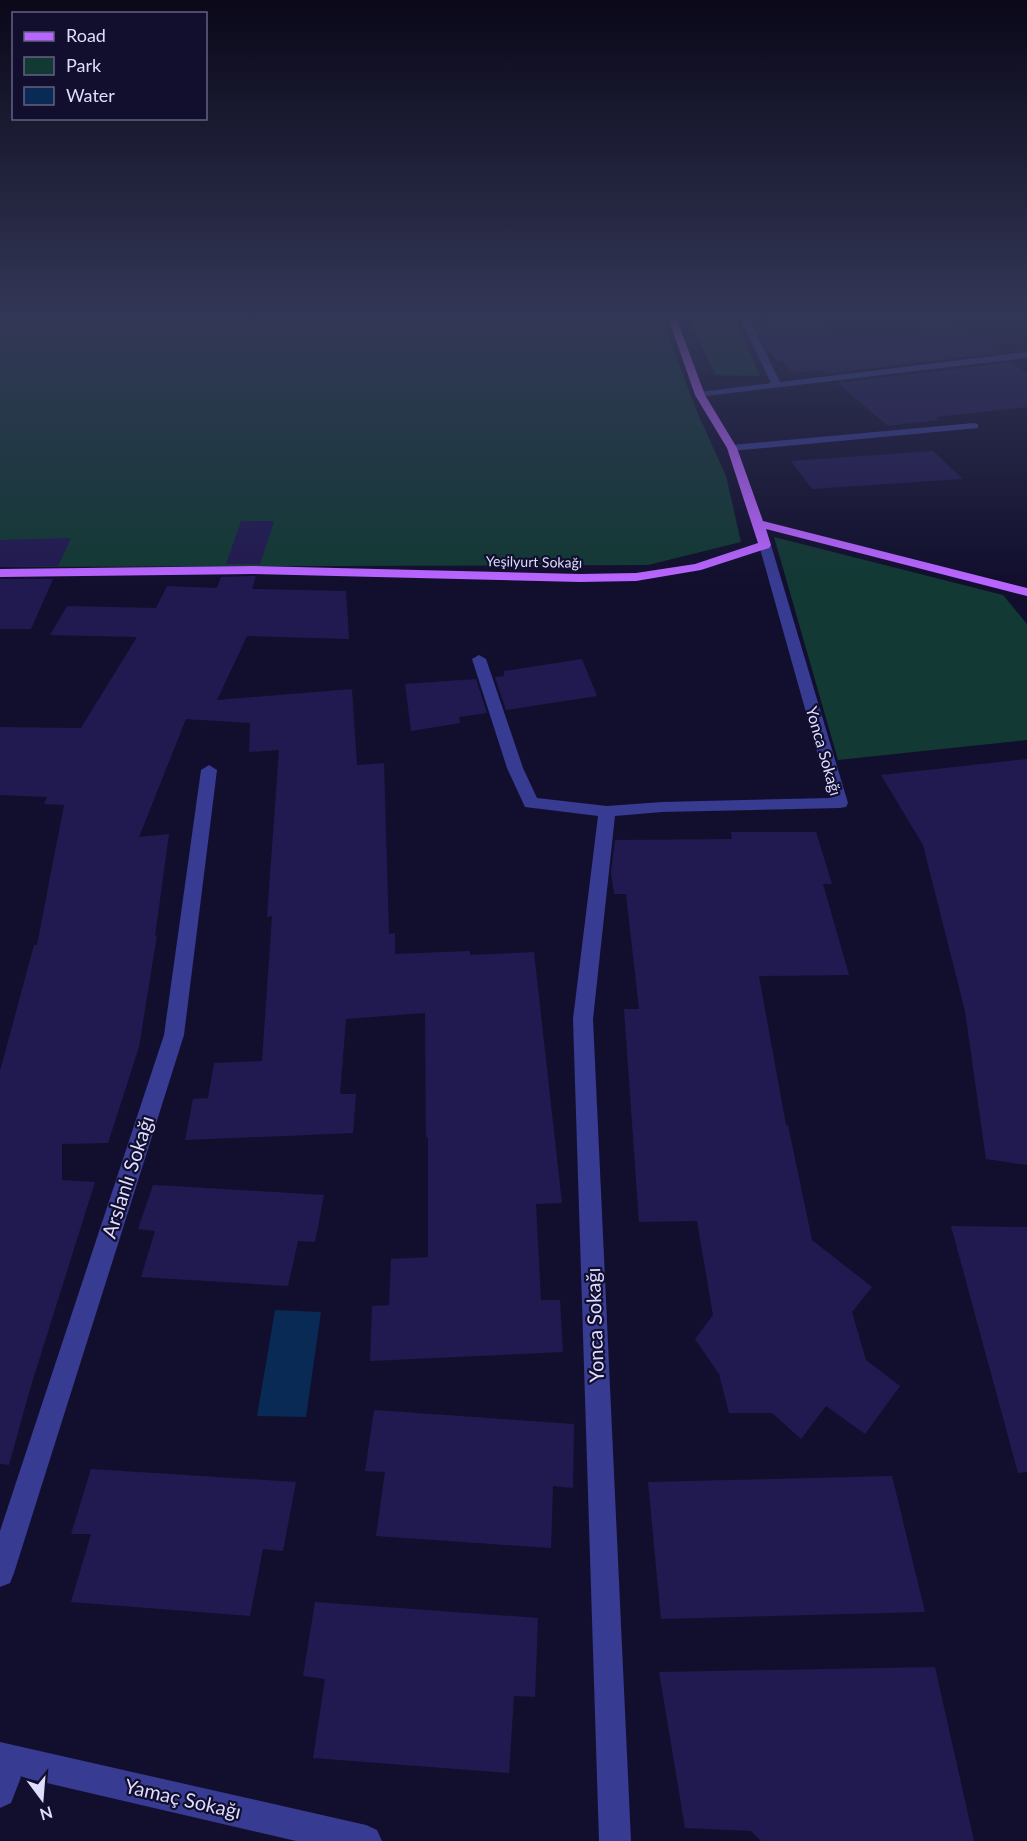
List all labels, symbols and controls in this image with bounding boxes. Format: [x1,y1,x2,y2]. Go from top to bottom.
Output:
legend [12,12,207,120]
text: Road [66,24,106,46]
text: Park [66,54,102,76]
text: Water [66,84,115,106]
street label: Yeşilyurt Sokağı [486,552,582,571]
street label: Yonca Sokağı [803,704,846,798]
street label: Arslanlı Sokağı [96,1112,158,1241]
street label: Yonca Sokağı [580,1267,608,1383]
north arrow [12,1769,72,1829]
street label: Yamaç Sokağı [123,1773,244,1823]
text: N [38,1803,55,1825]

